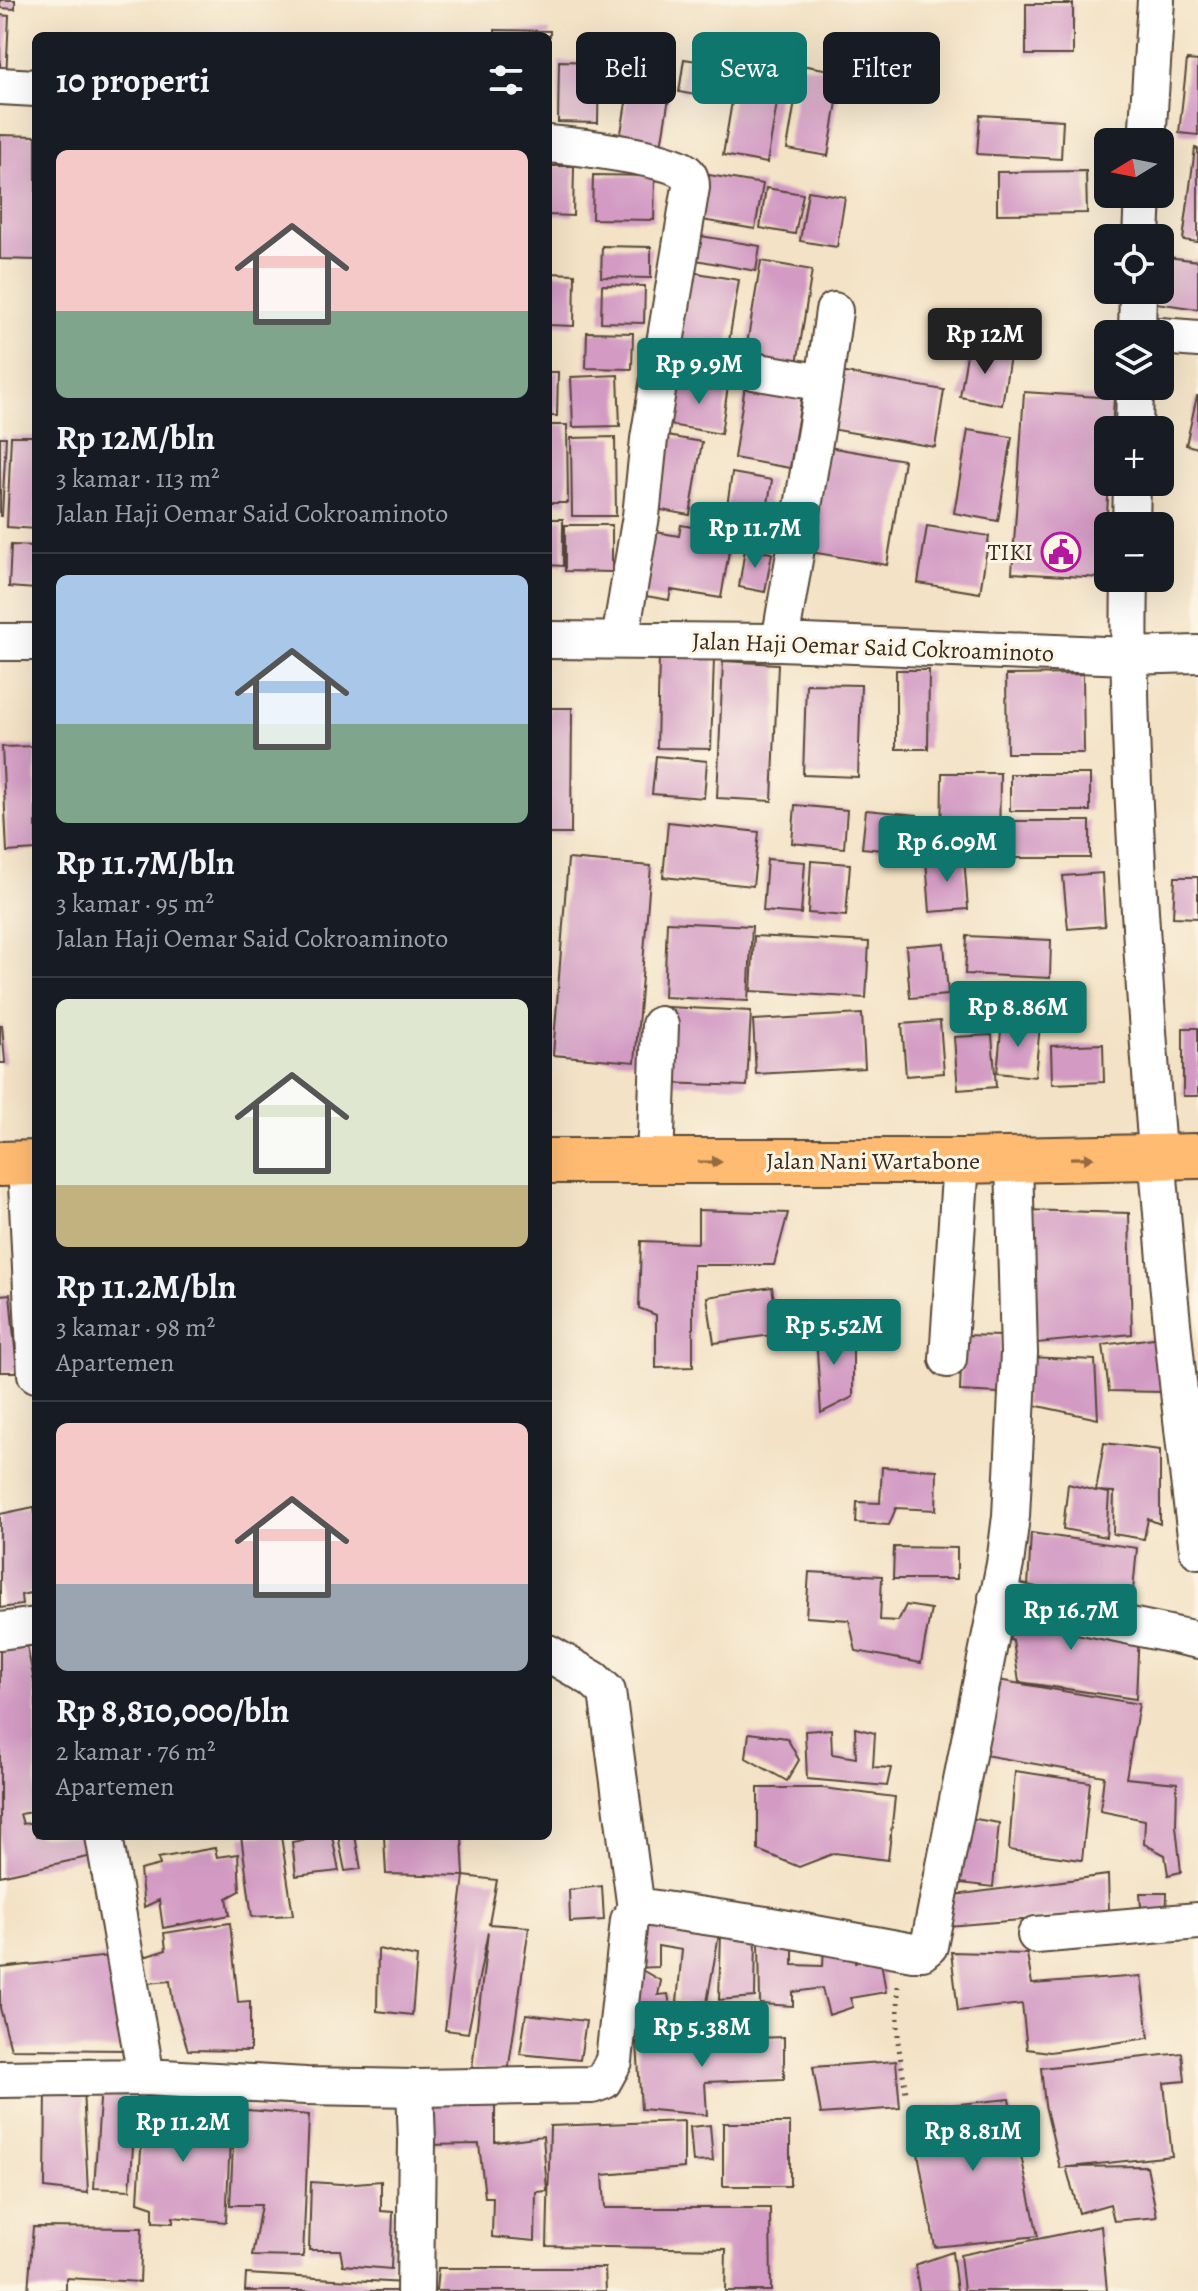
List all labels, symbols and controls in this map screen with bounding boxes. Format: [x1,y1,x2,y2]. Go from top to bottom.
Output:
chip: Beli [576,32,676,104]
chip: Sewa [692,32,807,104]
chip: Filter [823,32,940,104]
text: 10 properti [56,57,210,104]
icon: filters [484,58,528,102]
north arrow [1094,128,1174,208]
map controls [1094,128,1174,592]
icon: home [220,202,364,346]
button: locate [1094,224,1174,304]
pin: Rp 12M [920,308,1050,376]
text: Rp 12M [946,316,1024,351]
button: layers [1094,320,1174,400]
pin: Rp 9.9M [625,338,773,406]
text: Rp 9.9M [655,346,743,381]
text: Rp 12M/bln [56,414,215,461]
button: + [1094,416,1174,496]
text: 3 kamar · 113 m² [56,461,220,496]
text: Jalan Haji Oemar Said Cokroaminoto [56,496,448,531]
pin: Rp 11.7M [672,502,838,570]
text: Rp 11.7M [708,510,802,545]
button: − [1094,512,1174,592]
public building icon: TIKI [1040,531,1082,573]
place label: TIKI [987,536,1033,568]
street label: Jalan Haji Oemar Said Cokroaminoto [692,625,1055,669]
icon: home [220,627,364,771]
pin: Rp 6.09M [864,816,1030,884]
text: Rp 6.09M [897,824,997,859]
text: Rp 11.7M/bln [56,839,235,886]
text: 3 kamar · 95 m² [56,886,214,921]
text: Jalan Haji Oemar Said Cokroaminoto [56,921,448,956]
pin: Rp 8.86M [935,981,1101,1049]
text: Rp 8.86M [968,989,1068,1024]
icon: home [220,1051,364,1195]
street label: Jalan Nani Wartabone [766,1145,980,1177]
one-way arrow [1070,1152,1095,1165]
one-way arrow [698,1156,723,1168]
text: Rp 11.2M/bln [56,1263,237,1310]
pin: Rp 5.52M [751,1299,917,1367]
text: Rp 5.52M [785,1307,883,1342]
text: 3 kamar · 98 m² [56,1310,215,1345]
text: Apartemen [56,1345,174,1380]
icon: home [220,1475,364,1619]
pin: Rp 16.7M [988,1584,1154,1652]
text: Rp 16.7M [1023,1592,1119,1627]
text: Rp 8,810,000/bln [56,1687,289,1734]
text: 2 kamar · 76 m² [56,1734,215,1769]
text: Apartemen [56,1769,174,1804]
pin: Rp 5.38M [619,2001,785,2069]
text: Rp 5.38M [653,2009,751,2044]
pin: Rp 11.2M [100,2096,266,2164]
text: Rp 11.2M [136,2104,230,2139]
pin: Rp 8.81M [890,2105,1056,2173]
text: Rp 8.81M [924,2113,1022,2148]

